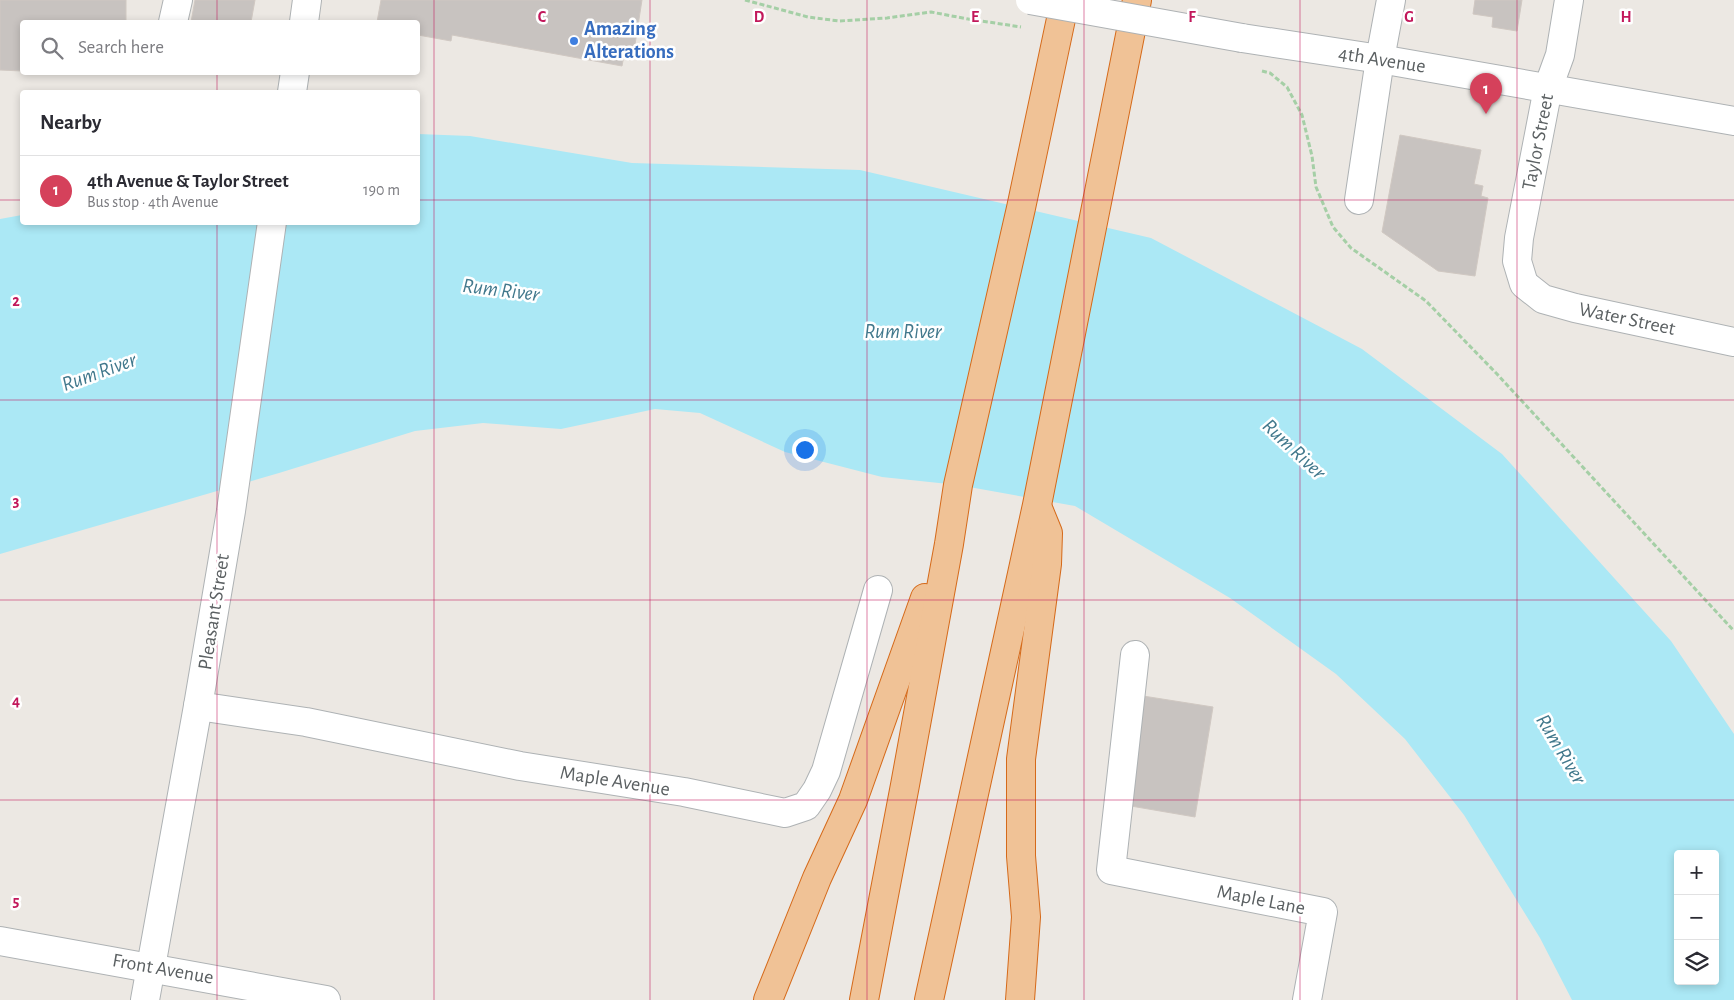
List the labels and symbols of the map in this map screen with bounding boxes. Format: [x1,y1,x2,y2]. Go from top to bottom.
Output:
text: C [538,9,547,25]
text: D [754,9,765,25]
text: E [971,9,979,25]
text: F [1188,9,1196,25]
text: G [1404,9,1414,25]
text: H [1620,9,1632,25]
place label: Amazing Alterations [584,19,674,62]
marker: Amazing Alterations [568,35,580,47]
street label: 4th Avenue [1337,43,1427,77]
pin: 1 [1470,73,1502,114]
street label: Taylor Street [1519,92,1557,192]
water label: Rum River [461,275,542,305]
text: 2 [12,293,20,309]
street label: Water Street [1577,299,1678,339]
water label: Rum River [864,321,943,342]
water label: Rum River [59,348,140,395]
water label: Rum River [1259,415,1330,484]
your location [792,437,818,463]
text: 3 [13,493,20,509]
street label: Pleasant Street [195,552,233,672]
text: 4 [12,693,20,709]
water label: Rum River [1532,710,1591,789]
street label: Maple Avenue [559,762,671,800]
street label: Maple Lane [1215,882,1307,918]
text: 5 [13,893,20,909]
street label: Front Avenue [111,950,215,988]

